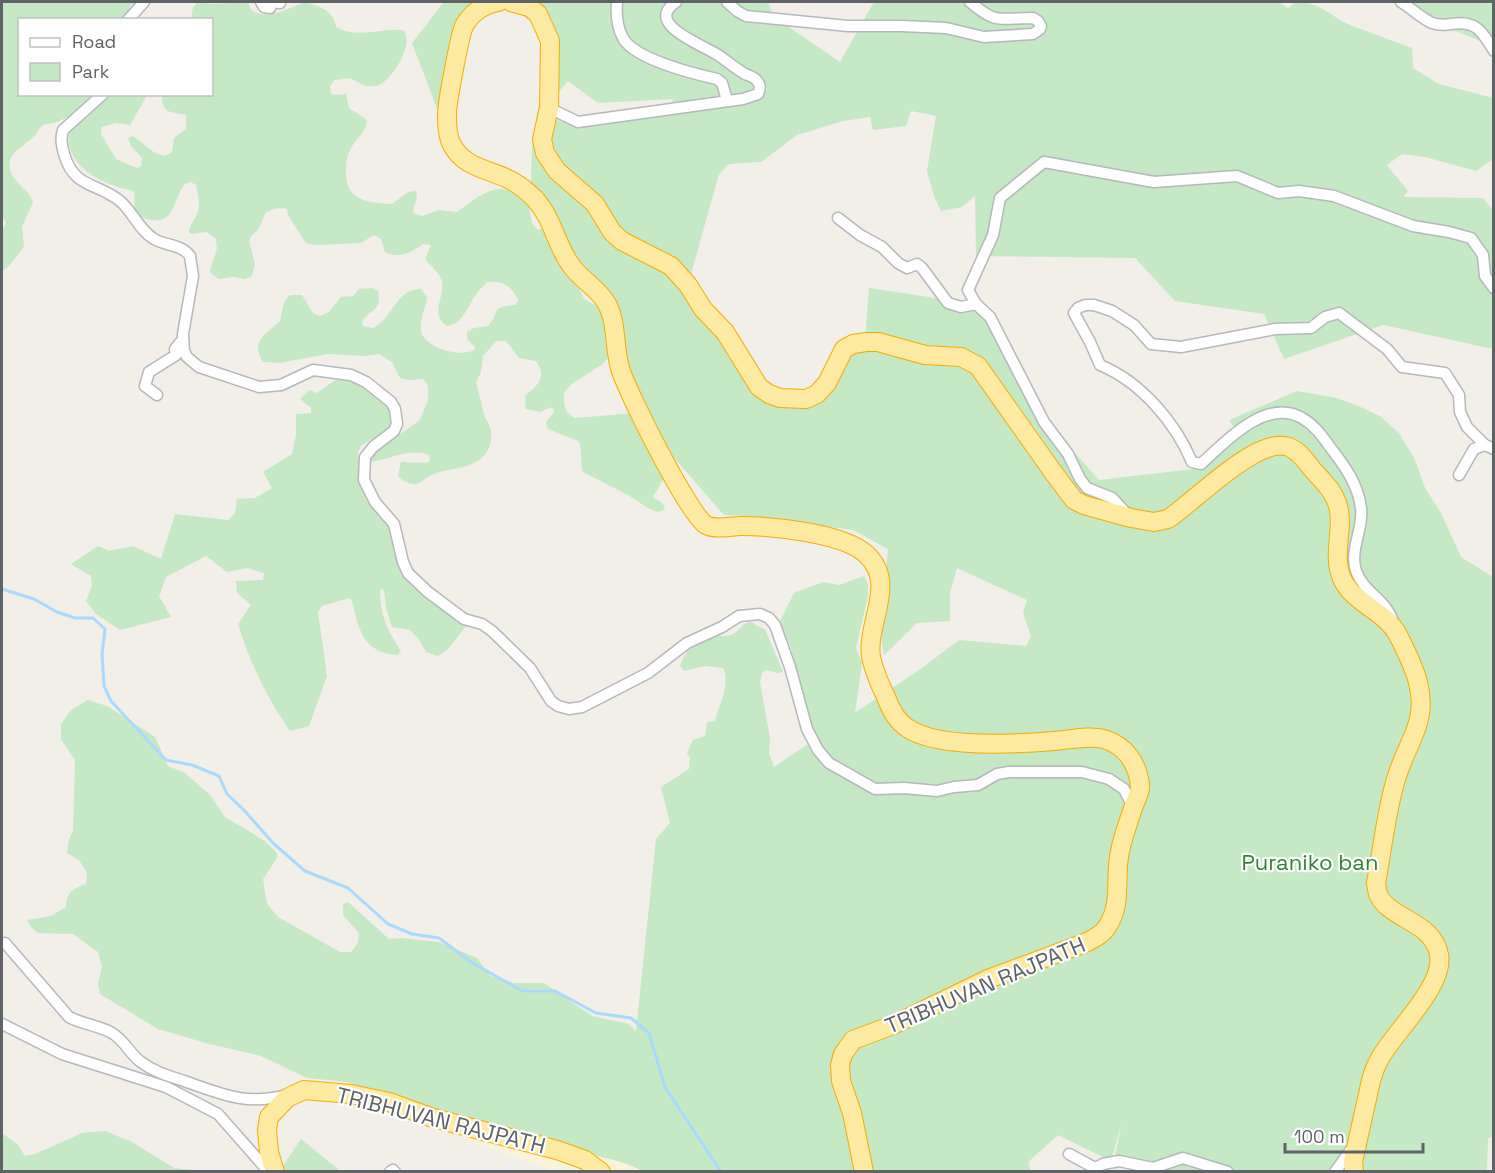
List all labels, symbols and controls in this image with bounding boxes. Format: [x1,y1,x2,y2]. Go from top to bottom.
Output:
legend [18,18,213,96]
text: Road [72,30,116,53]
text: Park [72,60,110,83]
park label: Puraniko ban [1242,848,1378,876]
street label: TRIBHUVAN RAJPATH [881,930,1089,1040]
street label: TRIBHUVAN RAJPATH [333,1080,549,1160]
scale bar [1285,1116,1423,1154]
text: 100 m [1294,1125,1345,1148]

